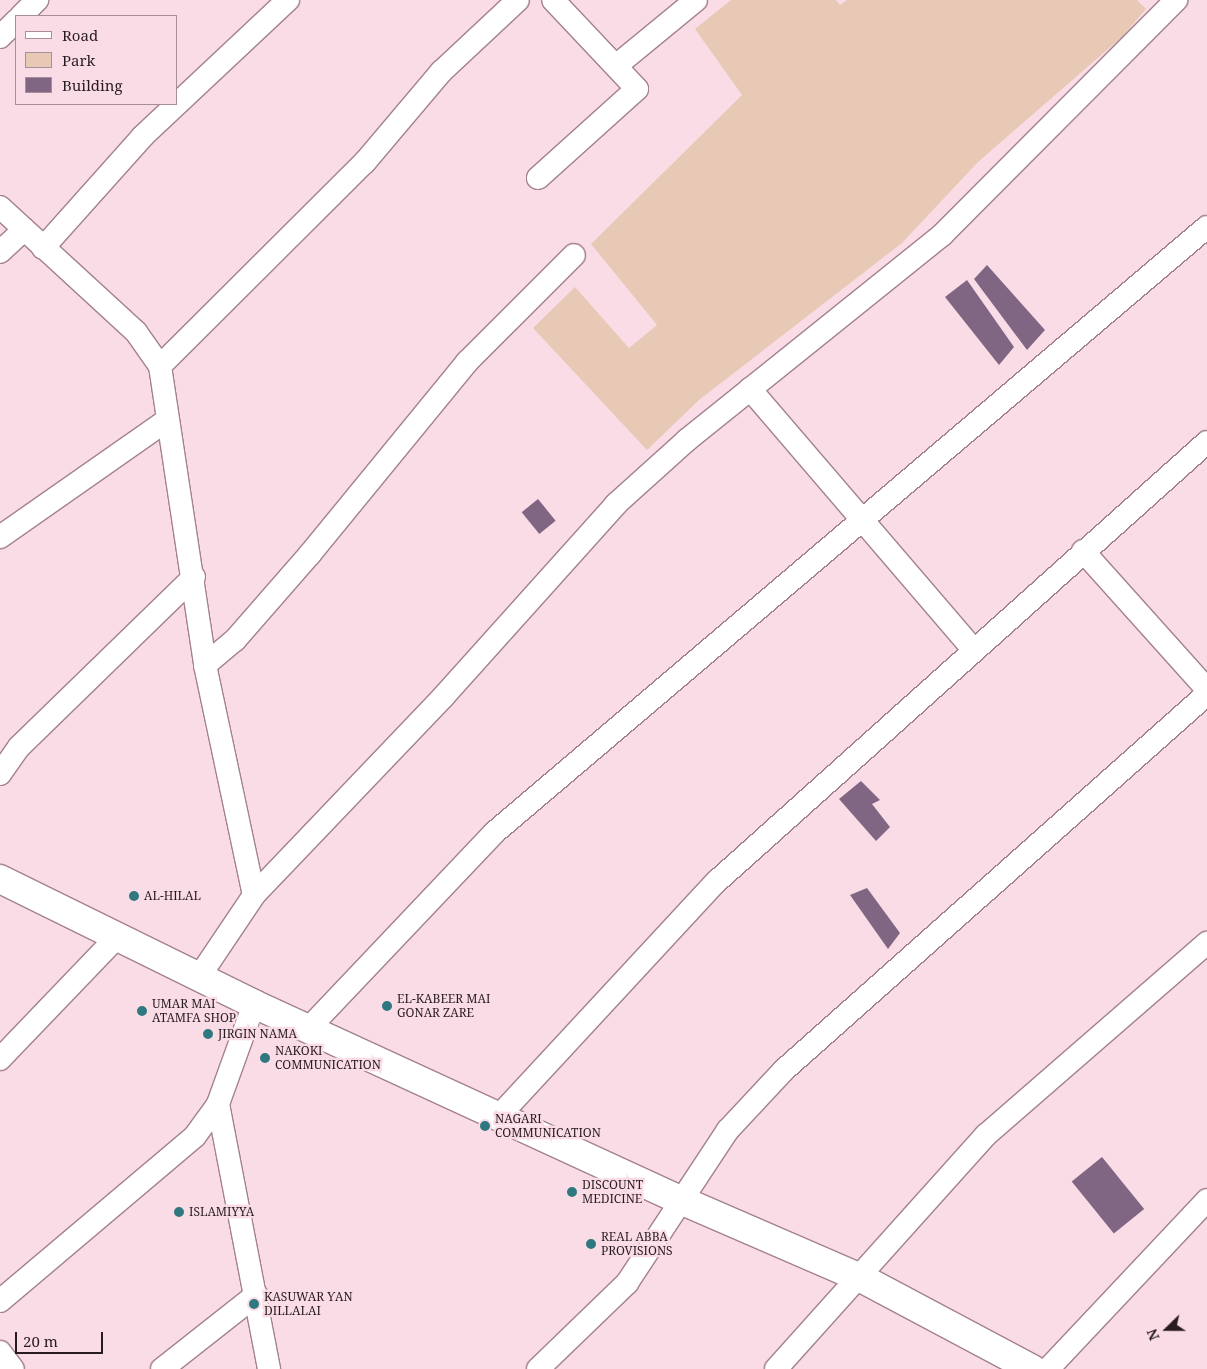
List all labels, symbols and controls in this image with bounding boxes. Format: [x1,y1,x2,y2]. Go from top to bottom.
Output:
legend [15,15,178,105]
text: Road [62,25,98,45]
text: Park [62,50,95,70]
text: Building [62,75,123,95]
place label: AL-HILAL [144,889,201,903]
marker: AL-HILAL [128,890,140,902]
place label: EL-KABEER MAI GONAR ZARE [397,992,490,1020]
place label: UMAR MAI ATAMFA SHOP [152,997,236,1025]
marker: EL-KABEER MAI GONAR ZARE [381,1000,393,1012]
marker: UMAR MAI ATAMFA SHOP [136,1005,148,1017]
place label: JIRGIN NAMA [218,1027,297,1041]
marker: JIRGIN NAMA [202,1028,214,1040]
place label: NAKOKI COMMUNICATION [275,1044,381,1072]
marker: NAKOKI COMMUNICATION [259,1052,271,1064]
place label: NAGARI COMMUNICATION [495,1112,601,1140]
marker: NAGARI COMMUNICATION [479,1120,491,1132]
place label: DISCOUNT MEDICINE [582,1178,643,1206]
marker: DISCOUNT MEDICINE [566,1186,578,1198]
place label: ISLAMIYYA [189,1205,254,1219]
marker: ISLAMIYYA [173,1206,185,1218]
place label: REAL ABBA PROVISIONS [601,1230,673,1258]
marker: REAL ABBA PROVISIONS [585,1238,597,1250]
place label: KASUWAR ƳAN DILLALAI [264,1290,353,1318]
marker: KASUWAR ƳAN DILLALAI [248,1298,260,1310]
north arrow [1142,1304,1192,1354]
scale bar [18,1322,105,1354]
text: N [1142,1326,1164,1343]
text: 20 m [23,1331,58,1351]

